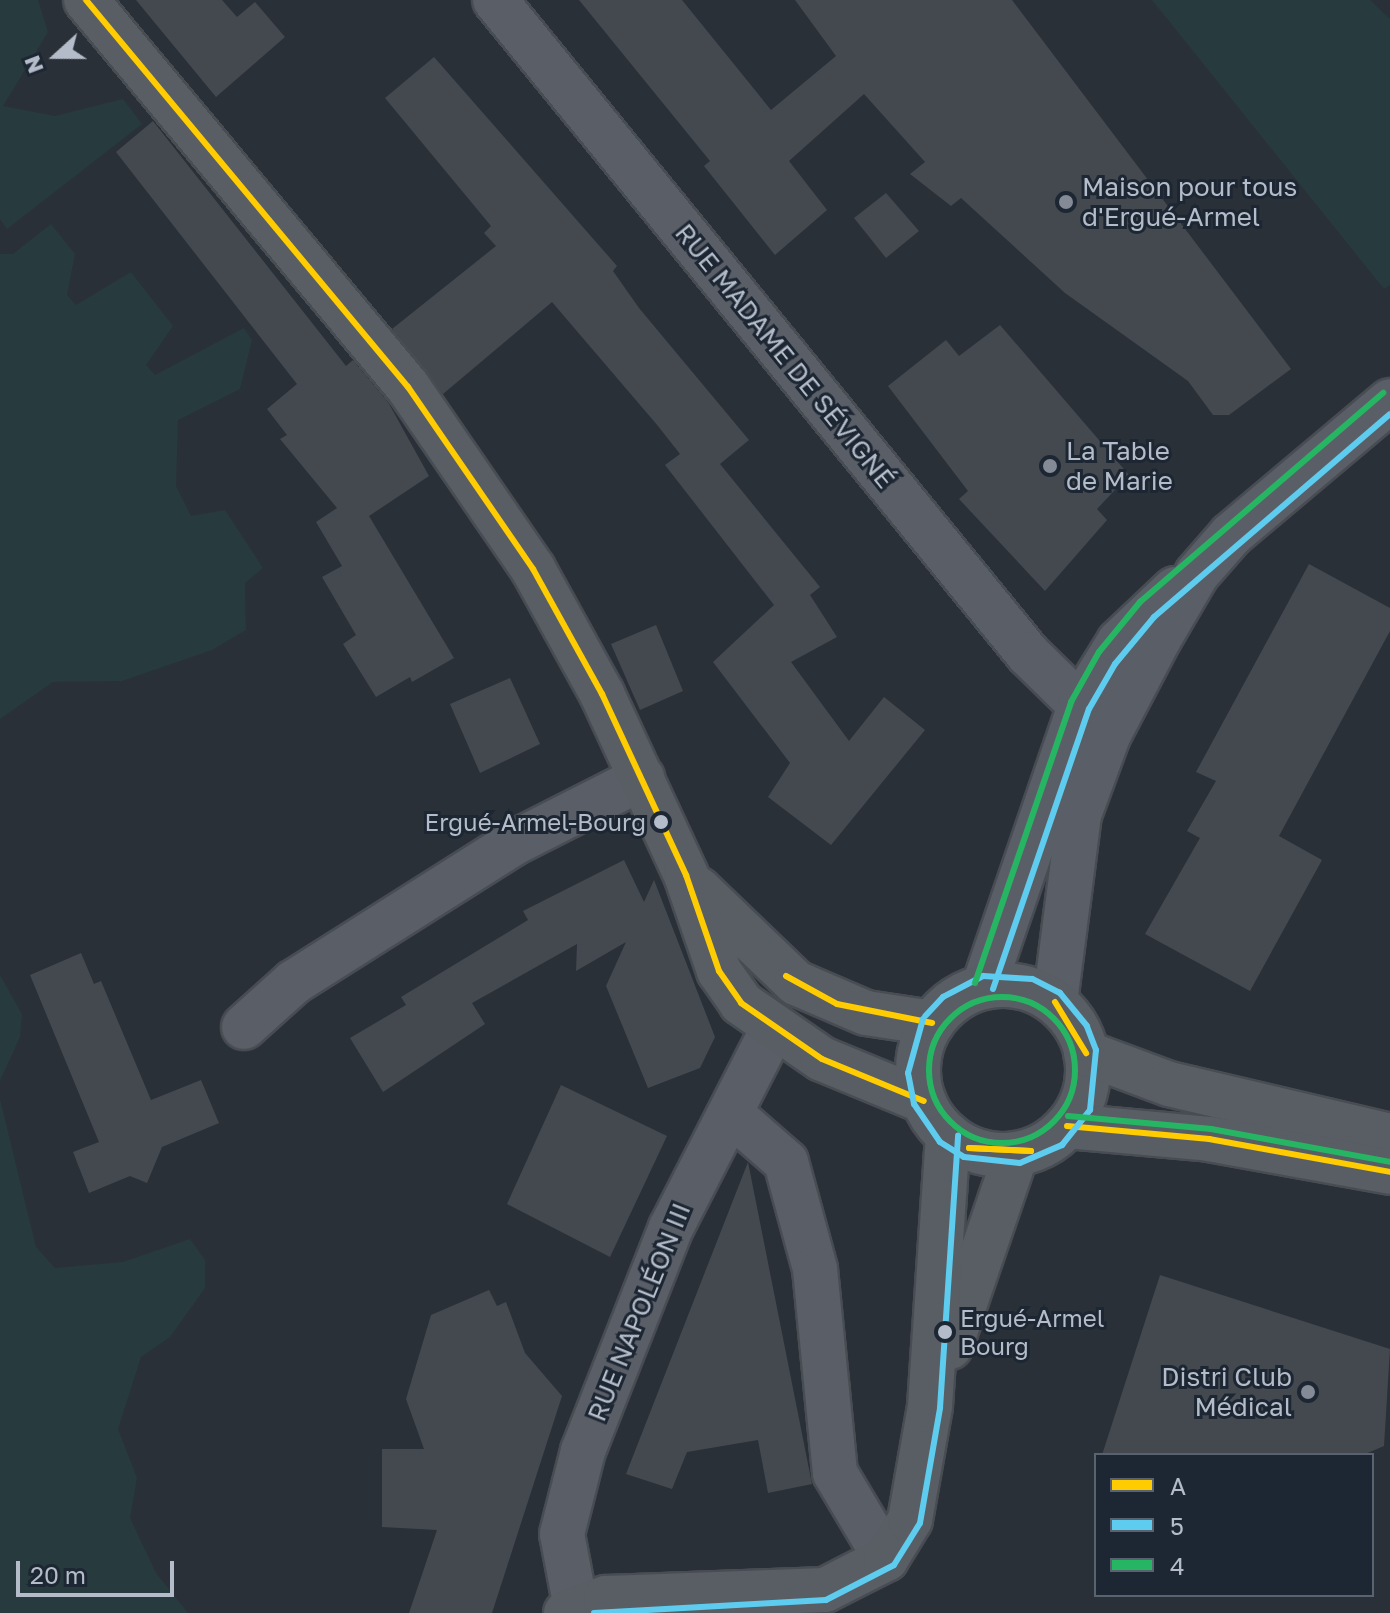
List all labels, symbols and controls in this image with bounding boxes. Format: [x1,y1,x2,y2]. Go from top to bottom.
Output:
north arrow [16,16,96,96]
text: N [18,52,49,77]
place label: Maison pour tous d'Ergué-Armel [1082,171,1297,232]
marker: Maison pour tous d'Ergué-Armel [1057,193,1075,211]
street label: RUE MADAME DE SÉVIGNÉ [669,217,901,495]
place label: La Table de Marie [1066,435,1173,496]
marker: La Table de Marie [1041,457,1059,475]
place label: Ergué-Armel-Bourg [425,808,646,836]
marker: Ergué-Armel-Bourg [653,814,669,830]
street label: RUE NAPOLÉON III [581,1198,697,1426]
place label: Ergué-Armel Bourg [960,1304,1104,1360]
marker: Ergué-Armel Bourg [937,1324,953,1340]
place label: Distri Club Médical [1161,1361,1292,1422]
marker: Distri Club Médical [1299,1383,1317,1401]
legend [1094,1453,1374,1597]
text: A [1170,1471,1186,1500]
text: 5 [1170,1511,1184,1540]
scale bar [20,1545,178,1595]
text: 4 [1170,1551,1185,1580]
text: 20 m [30,1560,86,1589]

